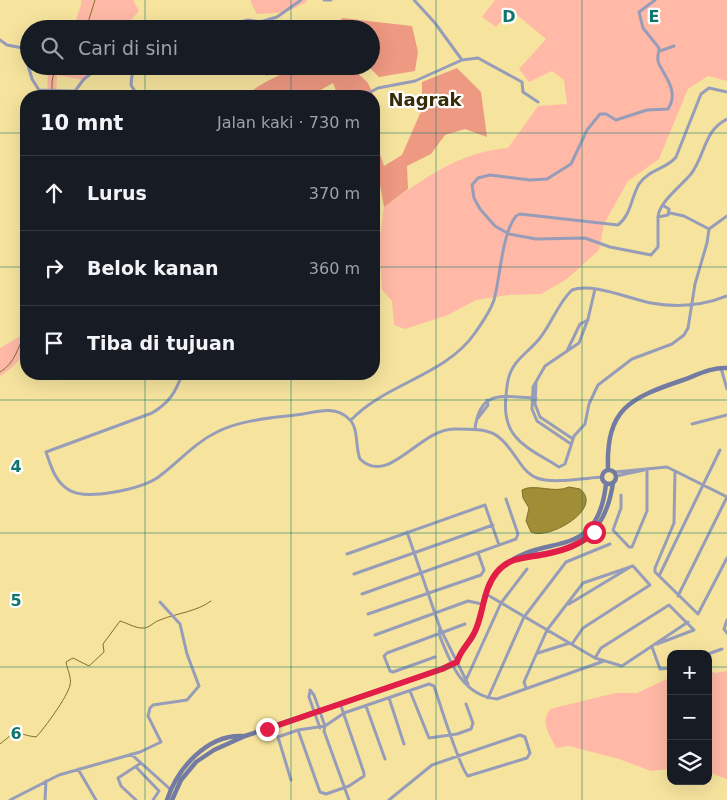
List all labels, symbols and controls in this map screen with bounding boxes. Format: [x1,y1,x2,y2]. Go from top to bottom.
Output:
text: D [502,7,516,26]
text: E [649,7,659,26]
search box [20,20,380,75]
icon: search [38,34,66,62]
text: Cari di sini [78,37,178,59]
district label: Nagrak [388,89,463,110]
text: 10 mnt [40,111,123,135]
text: Jalan kaki · 730 m [217,113,360,132]
icon: ahead [40,179,68,207]
text: Lurus [87,182,147,204]
text: 370 m [309,184,360,203]
icon: right [40,254,68,282]
text: Belok kanan [87,257,219,279]
text: 360 m [309,259,360,278]
icon: arrive [40,329,68,357]
text: Tiba di tujuan [87,332,235,354]
text: 4 [10,457,22,476]
route start [583,521,606,544]
text: 5 [10,591,22,610]
map controls [667,650,712,785]
button: + [667,650,712,695]
button: − [667,695,712,740]
route end [256,718,279,741]
text: 6 [10,724,22,743]
button: layers [667,740,712,785]

